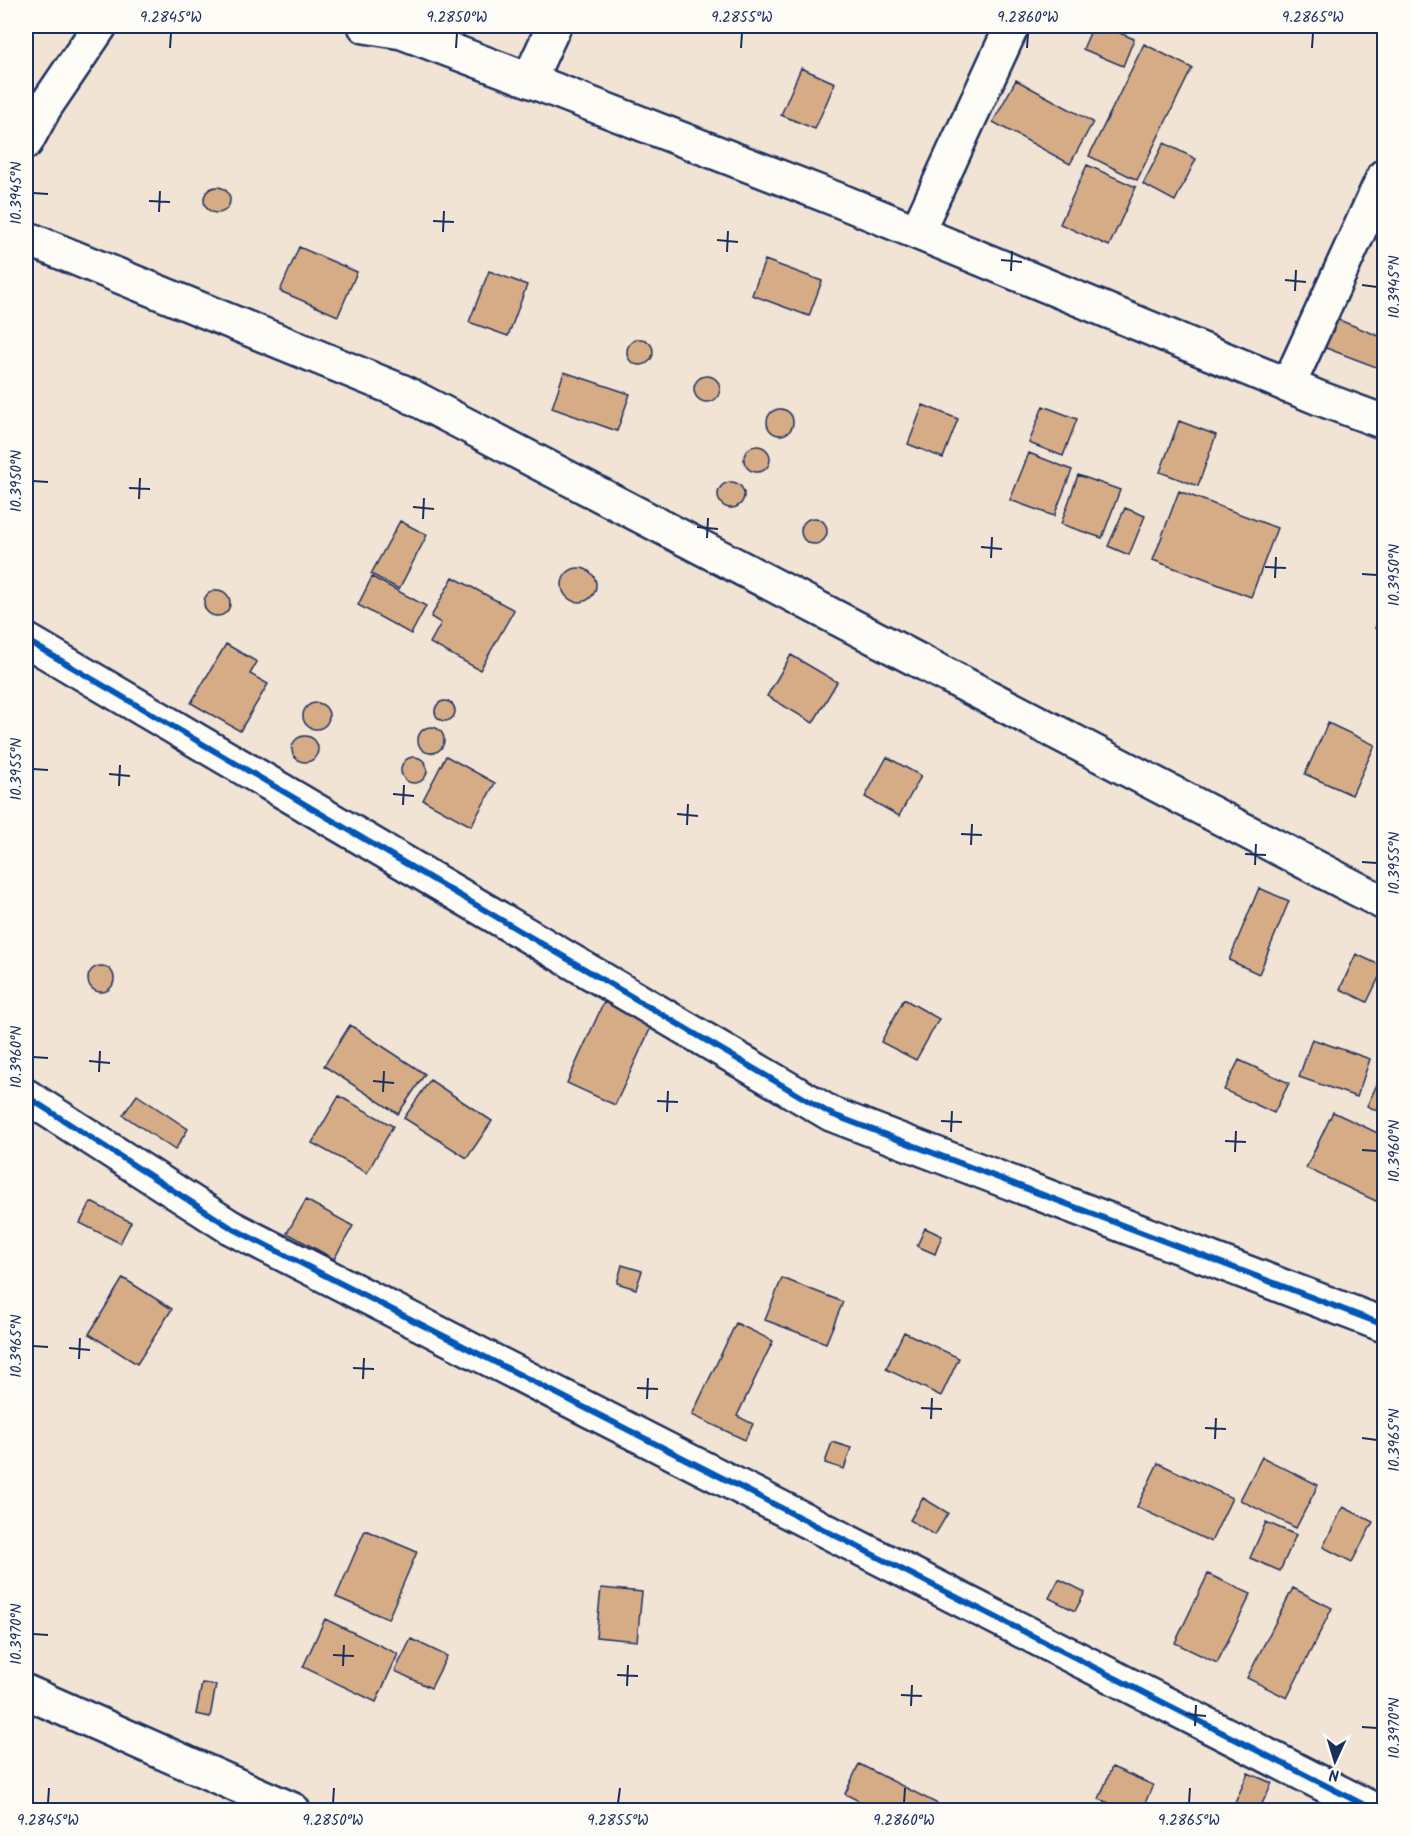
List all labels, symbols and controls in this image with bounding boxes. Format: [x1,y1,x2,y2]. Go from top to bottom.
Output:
text: 9.2845°W [140,6,202,30]
text: 9.2850°W [427,6,488,30]
text: 9.2855°W [711,6,773,30]
text: 9.2860°W [997,6,1059,30]
text: 9.2865°W [1282,6,1344,30]
text: 10.3945°N [5,161,29,225]
text: 10.3945°N [1383,255,1407,319]
text: 10.3950°N [5,450,29,512]
text: 10.3950°N [1383,544,1407,606]
text: 10.3955°N [5,737,29,801]
text: 10.3955°N [1383,831,1407,895]
text: 10.3960°N [5,1026,29,1088]
text: 10.3960°N [1383,1120,1407,1182]
text: 10.3965°N [5,1314,29,1378]
text: 10.3965°N [1383,1408,1407,1472]
text: 10.3970°N [5,1603,29,1665]
text: 10.3970°N [1383,1697,1407,1759]
north arrow [1305,1731,1365,1791]
text: N [1328,1762,1340,1787]
text: 9.2845°W [17,1809,79,1833]
text: 9.2850°W [303,1809,364,1833]
text: 9.2855°W [587,1809,649,1833]
text: 9.2860°W [873,1809,935,1833]
text: 9.2865°W [1158,1809,1220,1833]

